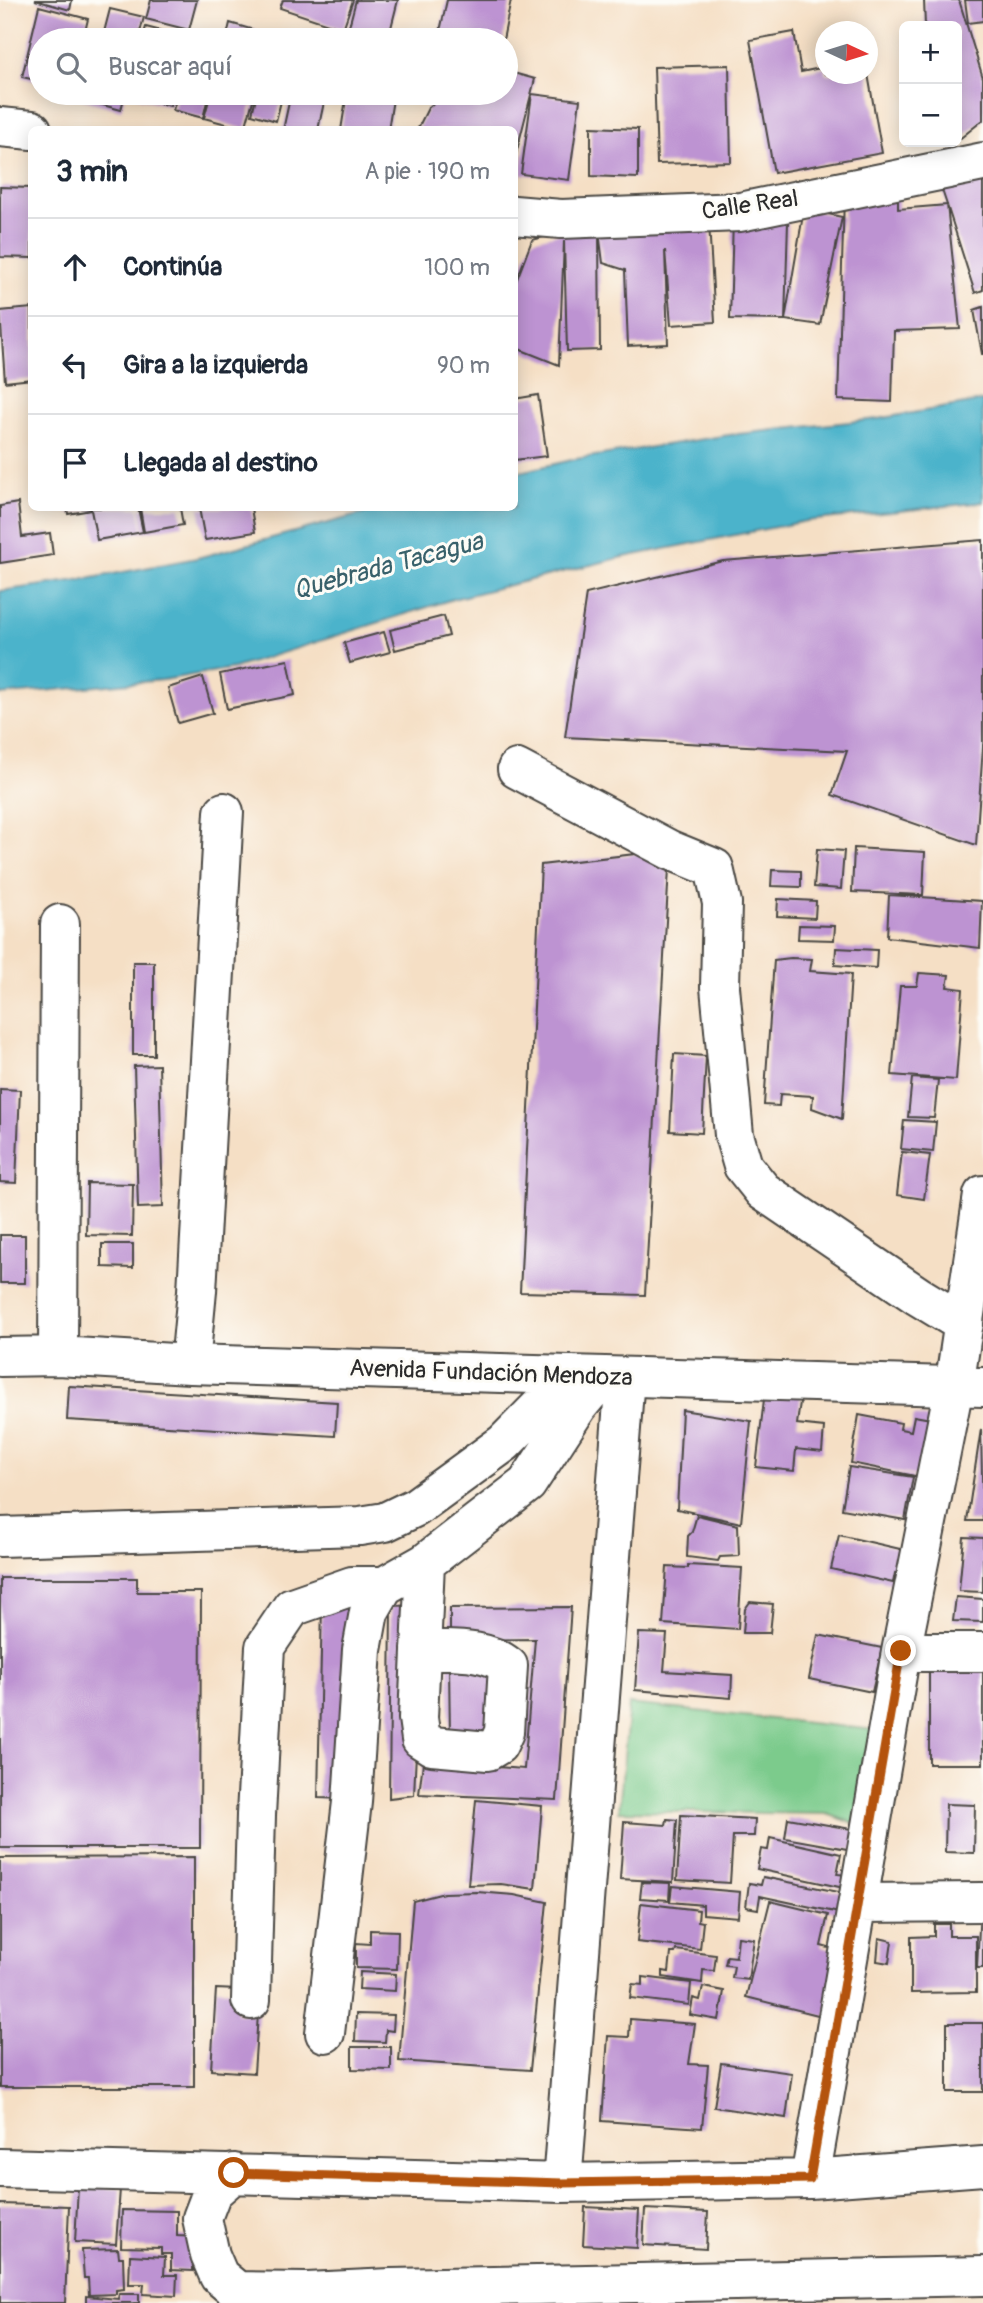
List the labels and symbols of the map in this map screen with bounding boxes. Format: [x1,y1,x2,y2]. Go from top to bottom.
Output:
north arrow [815,21,878,84]
street label: Calle Real [700,184,800,226]
water label: Quebrada Tacagua [290,525,488,607]
street label: Avenida Fundación Mendoza [349,1354,633,1392]
route end [885,1635,916,1666]
route start [218,2157,249,2188]

